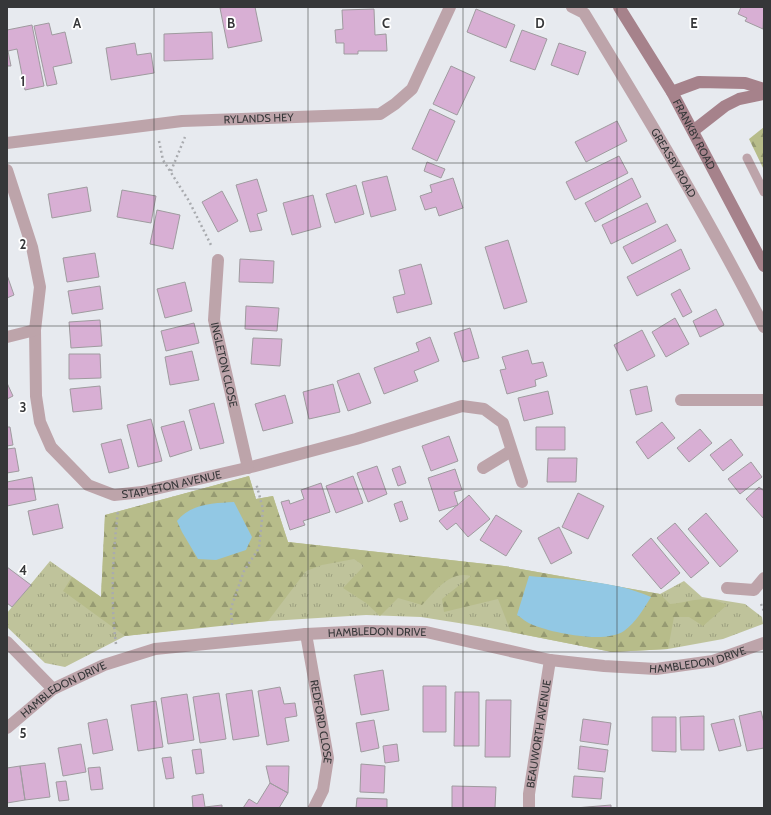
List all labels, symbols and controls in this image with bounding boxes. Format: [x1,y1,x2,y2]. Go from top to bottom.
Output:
text: A [73,15,82,31]
text: B [227,15,235,31]
text: C [382,15,390,31]
text: D [535,15,545,31]
text: E [690,15,698,31]
text: 1 [21,73,25,89]
street label: FRANKBY ROAD [670,97,719,172]
street label: RYLANDS HEY [223,110,294,127]
street label: GREASBY ROAD [648,125,699,200]
text: 2 [20,236,27,252]
street label: INGLETON CLOSE [208,321,241,409]
text: 3 [19,399,27,415]
street label: STAPLETON AVENUE [121,467,223,501]
text: 4 [19,562,27,578]
street label: HAMBLEDON DRIVE [327,624,426,640]
street label: HAMBLEDON DRIVE [649,643,748,676]
street label: HAMBLEDON DRIVE [17,658,108,721]
street label: BEAUWORTH AVENUE [523,678,554,789]
street label: REDFORD CLOSE [307,679,335,765]
text: 5 [20,725,27,741]

